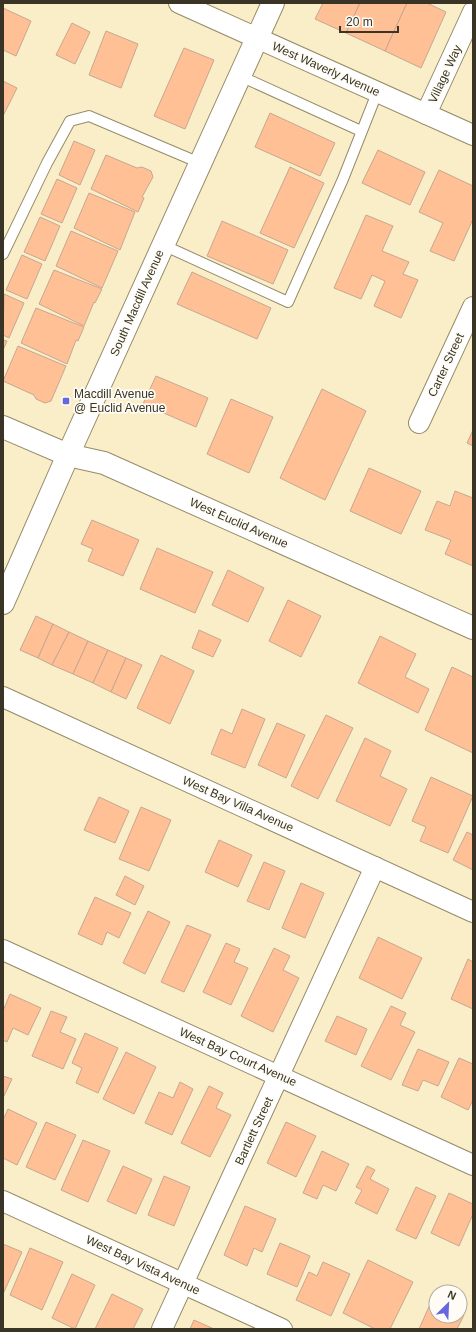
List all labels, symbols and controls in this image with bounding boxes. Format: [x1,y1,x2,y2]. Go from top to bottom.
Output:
scale bar [340,8,398,34]
text: 20 m [346,15,373,29]
street label: West Waverly Avenue [270,39,382,99]
street label: Village Way [425,43,465,105]
street label: South Macdill Avenue [107,247,167,358]
street label: Carter Street [425,330,467,399]
place label: Macdill Avenue @ Euclid Avenue [74,387,166,415]
marker: Macdill Avenue @ Euclid Avenue [61,396,71,406]
street label: West Euclid Avenue [188,495,291,551]
street label: West Bay Villa Avenue [180,773,296,835]
street label: West Bay Court Avenue [177,1025,299,1089]
street label: Bartlett Street [232,1094,276,1167]
street label: West Bay Vista Avenue [84,1232,202,1298]
north arrow [428,1284,468,1324]
text: N [446,1288,458,1302]

